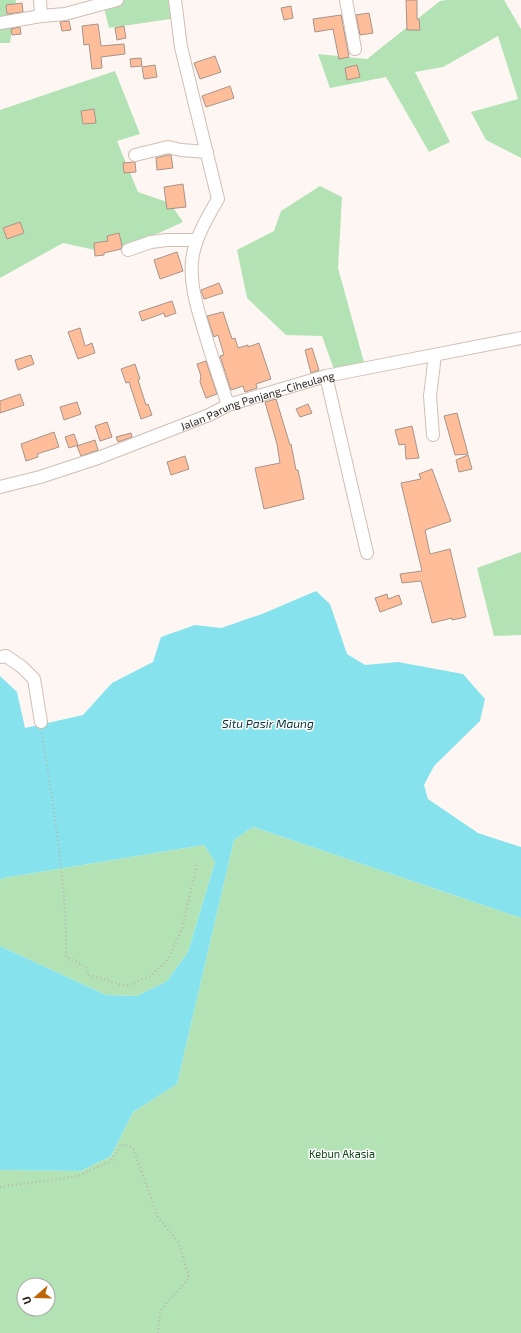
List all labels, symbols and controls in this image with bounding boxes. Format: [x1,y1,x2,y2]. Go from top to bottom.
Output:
street label: Jalan Parung Panjang–Ciheulang [178,368,335,432]
water label: Situ Pasir Maung [222,716,314,730]
park label: Kebun Akasia [309,1147,375,1160]
north arrow [16,1277,56,1317]
text: U [19,1295,34,1306]

